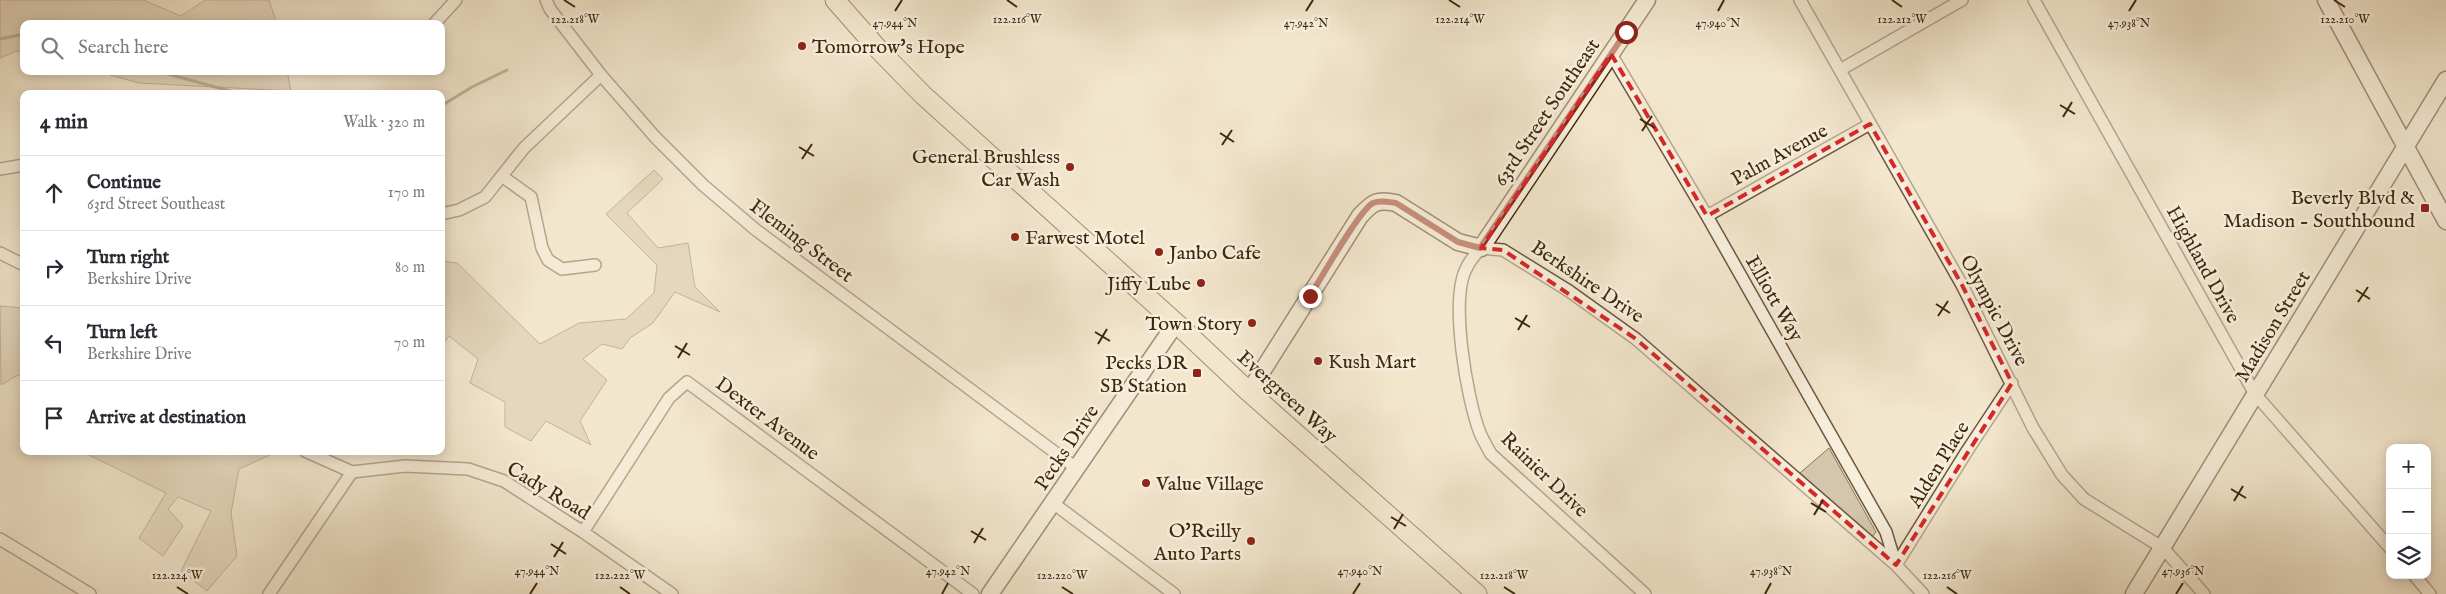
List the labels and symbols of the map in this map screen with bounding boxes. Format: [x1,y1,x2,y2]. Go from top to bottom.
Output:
text: 122.218°W [551,12,600,27]
text: 122.216°W [993,12,1042,27]
text: 122.214°W [1435,12,1485,27]
text: 122.212°W [1877,12,1927,27]
text: 122.210°W [2320,12,2370,27]
text: 47.944°N [873,16,918,31]
text: 47.942°N [1284,16,1329,31]
text: 47.940°N [1696,16,1741,31]
text: 47.938°N [2108,16,2151,31]
route start [1615,21,1638,44]
street label: 63rd Street Southeast [1489,34,1606,191]
place label: Tomorrow's Hope [812,35,965,60]
marker: Tomorrow's Hope [796,40,808,52]
street label: Palm Avenue [1727,119,1832,192]
place label: General Brushless Car Wash [912,145,1060,193]
marker: General Brushless Car Wash [1064,161,1076,173]
place label: Beverly Blvd & Madison - Southbound [2223,186,2415,234]
street label: Fleming Street [744,194,858,288]
street label: Highland Drive [2160,202,2245,328]
marker: Beverly Blvd & Madison - Southbound [2419,202,2431,214]
place label: Farwest Motel [1025,226,1145,251]
marker: Farwest Motel [1009,231,1021,243]
street label: Berkshire Drive [1526,235,1648,329]
place label: Janbo Cafe [1167,241,1261,266]
marker: Janbo Cafe [1153,246,1165,258]
street label: Elliott Way [1739,251,1808,346]
street label: Olympic Drive [1954,251,2034,371]
street label: Madison Street [2230,266,2316,387]
place label: Jiffy Lube [1105,272,1191,297]
marker: Jiffy Lube [1195,277,1207,289]
route end [1299,285,1322,308]
place label: Town Story [1146,312,1242,337]
marker: Town Story [1246,317,1258,329]
street label: Evergreen Way [1232,345,1343,449]
place label: Kush Mart [1328,350,1417,375]
place label: Pecks DR SB Station [1100,351,1188,399]
marker: Kush Mart [1312,355,1324,367]
marker: Pecks DR SB Station [1191,367,1203,379]
street label: Dexter Avenue [710,372,824,466]
street label: Pecks Drive [1030,400,1105,495]
street label: Alden Place [1902,417,1976,513]
street label: Rainier Drive [1495,427,1593,523]
street label: Cady Road [502,457,595,526]
place label: Value Village [1155,472,1264,497]
marker: Value Village [1140,477,1152,489]
place label: O'Reilly Auto Parts [1153,519,1241,567]
marker: O'Reilly Auto Parts [1245,535,1257,547]
text: 47.944°N [515,564,560,579]
text: 47.942°N [926,564,971,579]
text: 47.940°N [1338,564,1383,579]
text: 47.938°N [1750,564,1793,579]
text: 47.936°N [2162,564,2205,579]
text: 122.224°W [152,568,203,583]
text: 122.222°W [595,568,646,583]
text: 122.220°W [1037,568,1088,583]
text: 122.218°W [1480,568,1529,583]
text: 122.216°W [1923,568,1972,583]

